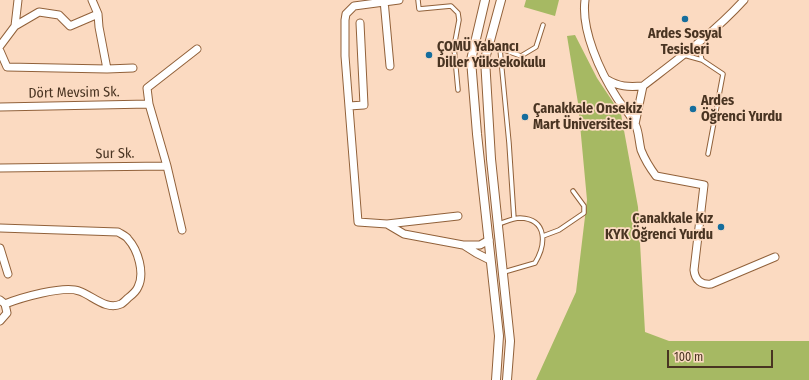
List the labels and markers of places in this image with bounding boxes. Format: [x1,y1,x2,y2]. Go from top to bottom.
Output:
marker: Ardes Sosyal Tesisleri [680,14,690,24]
place label: Ardes Sosyal Tesisleri [648,26,722,58]
place label: ÇOMÜ Yabancı Diller Yüksekokulu [437,39,546,72]
marker: ÇOMÜ Yabancı Diller Yüksekokulu [424,50,434,60]
place label: Ardes Öğrenci Yurdu [701,93,782,126]
place label: Çanakkale Onsekiz Mart Üniversitesi [533,101,642,134]
marker: Ardes Öğrenci Yurdu [688,104,698,114]
marker: Çanakkale Onsekiz Mart Üniversitesi [520,112,530,122]
place label: Çanakkale Kız KYK Öğrenci Yurdu [605,211,713,244]
marker: Çanakkale Kız KYK Öğrenci Yurdu [716,222,726,232]

